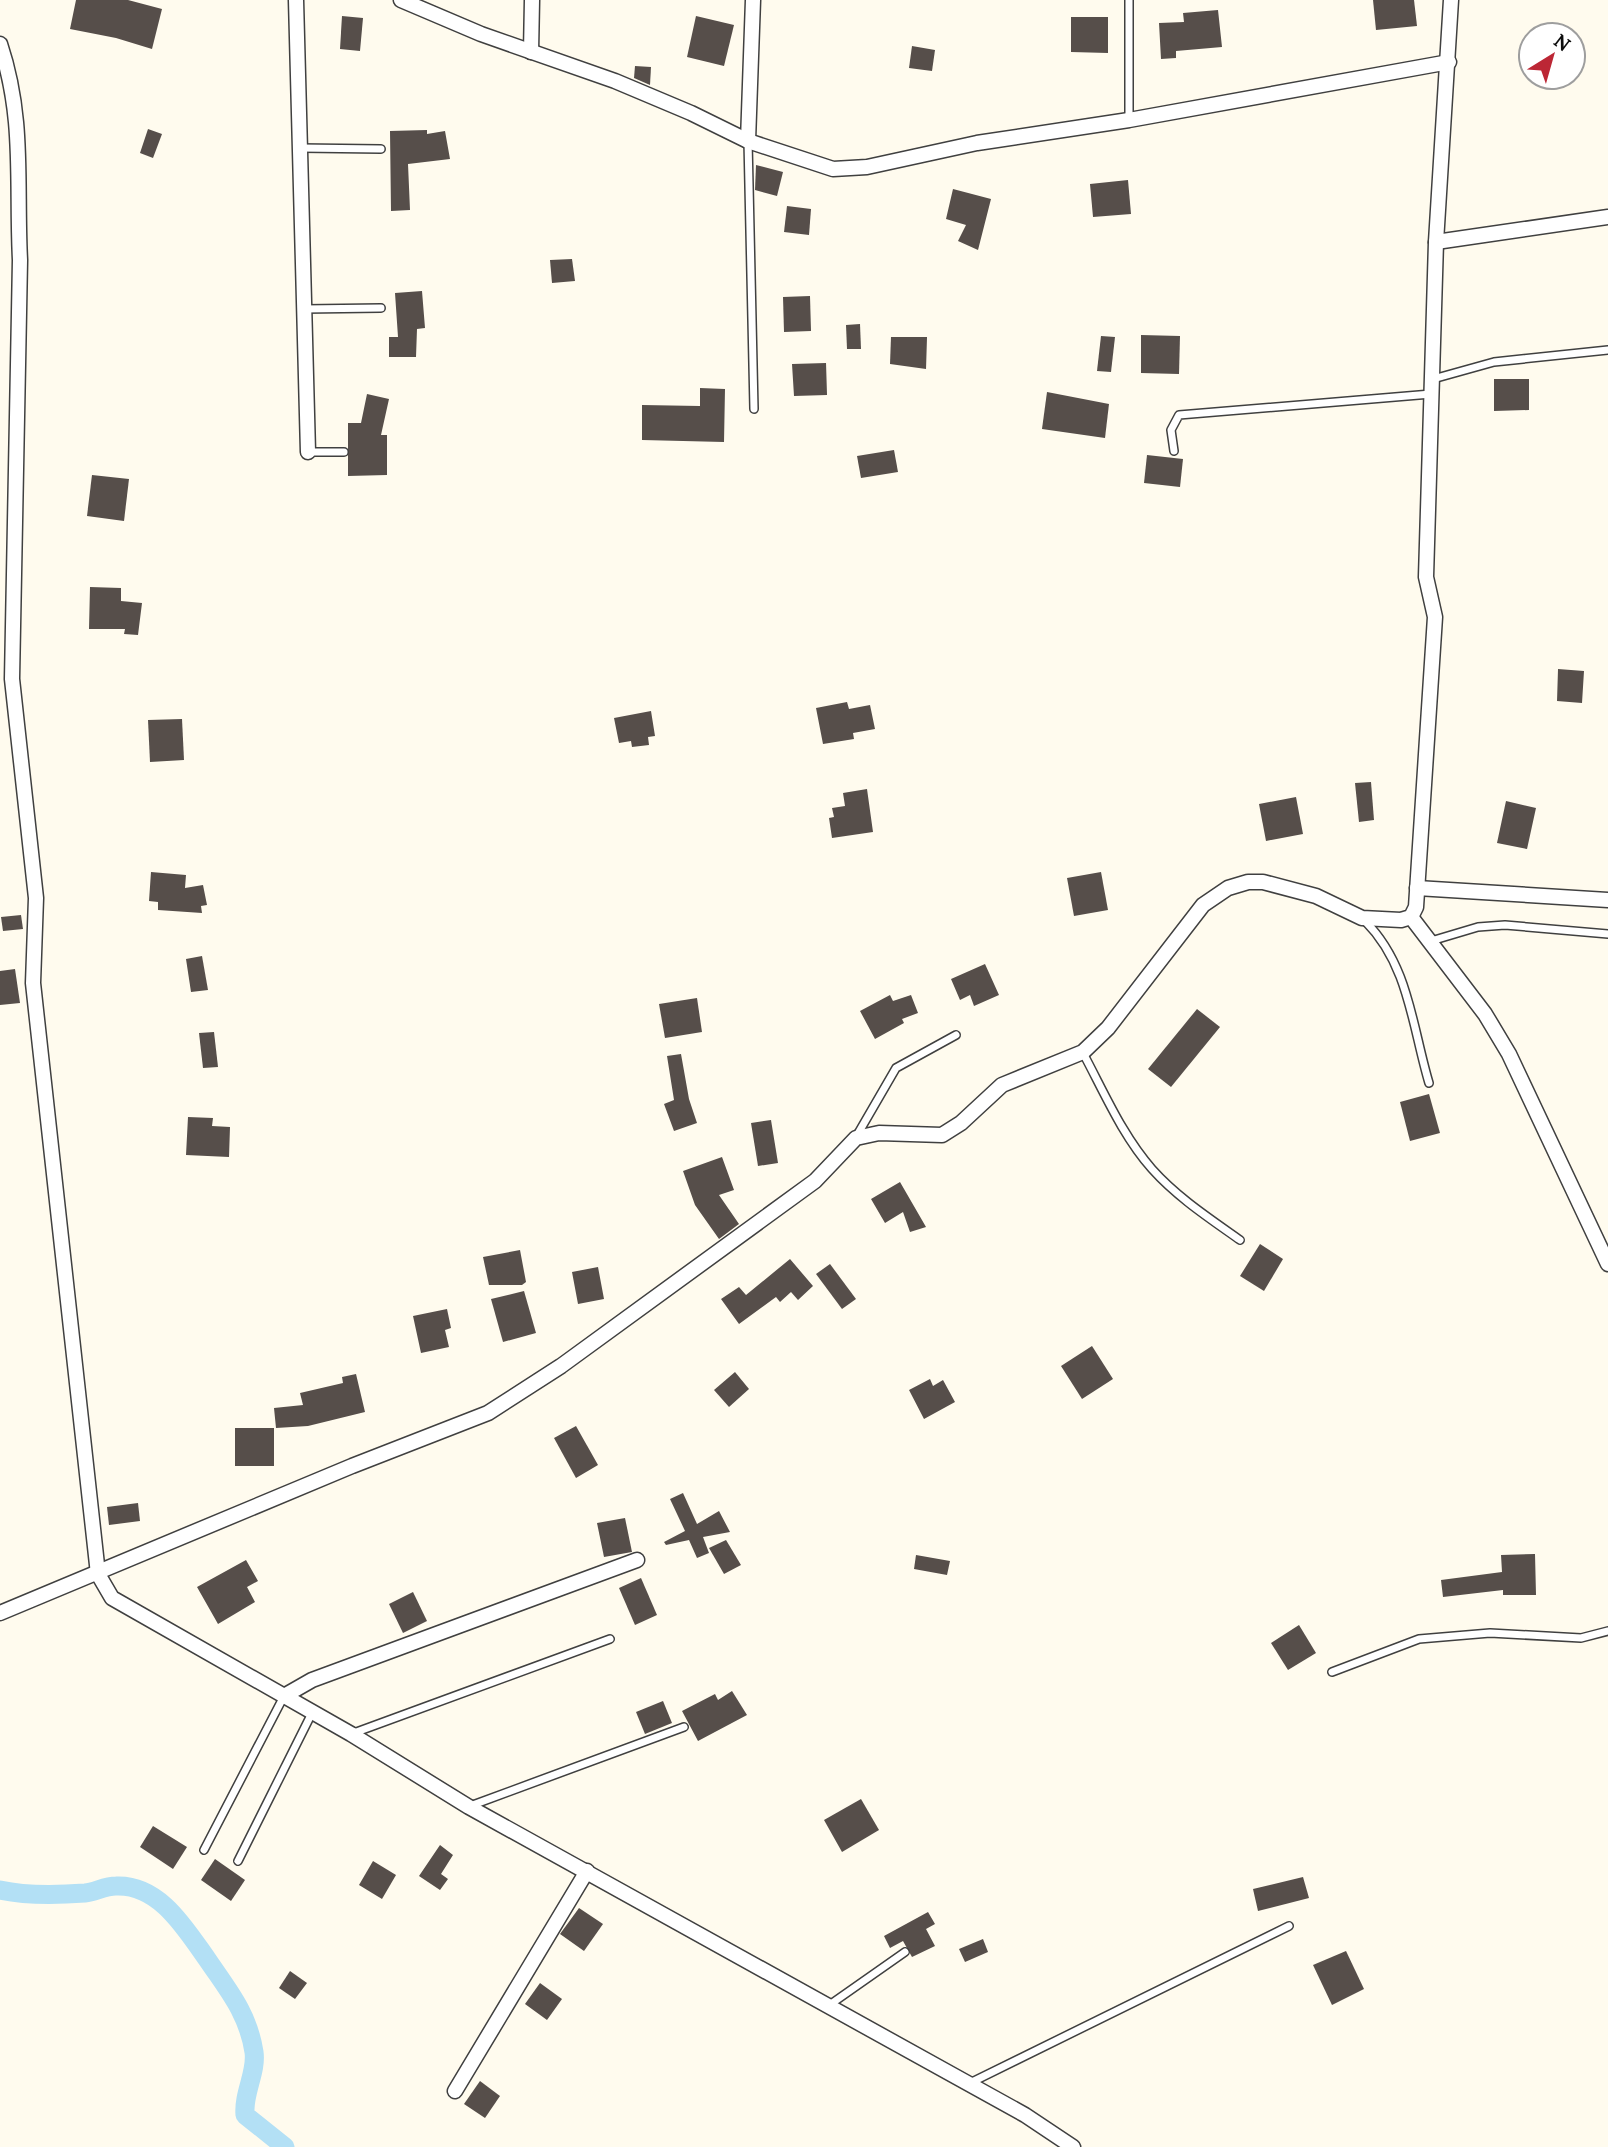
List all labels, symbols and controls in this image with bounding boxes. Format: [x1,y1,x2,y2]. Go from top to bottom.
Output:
north arrow [1517,21,1587,91]
text: N [1549,28,1576,57]

